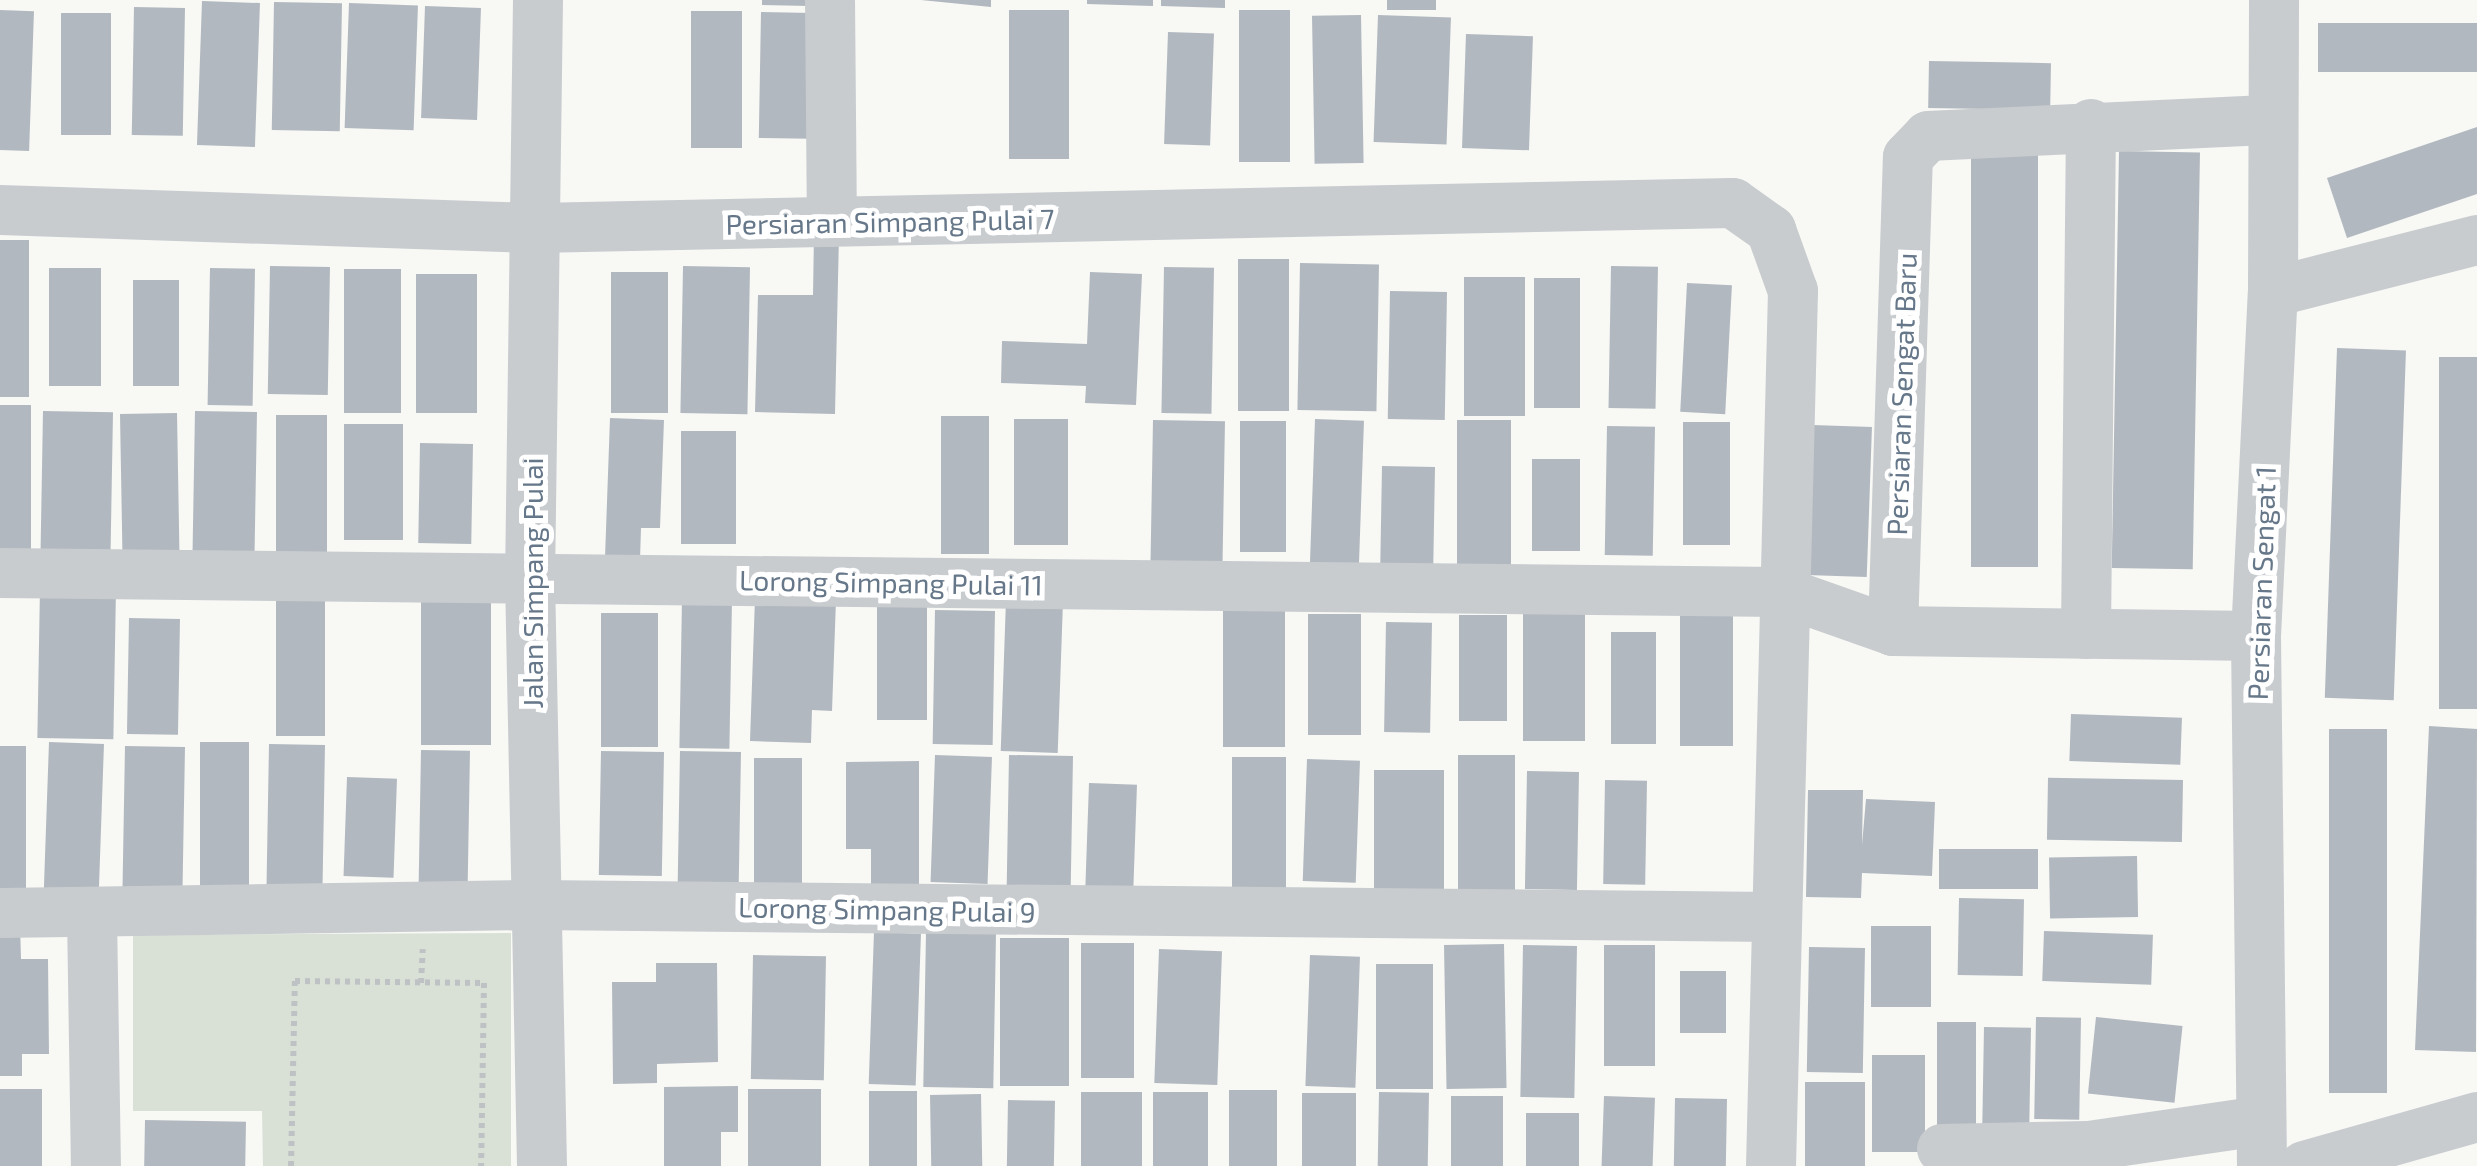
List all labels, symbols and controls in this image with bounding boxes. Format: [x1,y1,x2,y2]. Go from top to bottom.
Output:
street label: Persiaran Simpang Pulai 7 [725,201,1055,241]
street label: Persiaran Sengat Baru [1879,252,1923,536]
street label: Jalan Simpang Pulai [515,457,549,709]
street label: Persiaran Sengat 1 [2240,465,2282,701]
street label: Lorong Simpang Pulai 11 [739,563,1043,601]
street label: Lorong Simpang Pulai 9 [738,890,1036,928]

